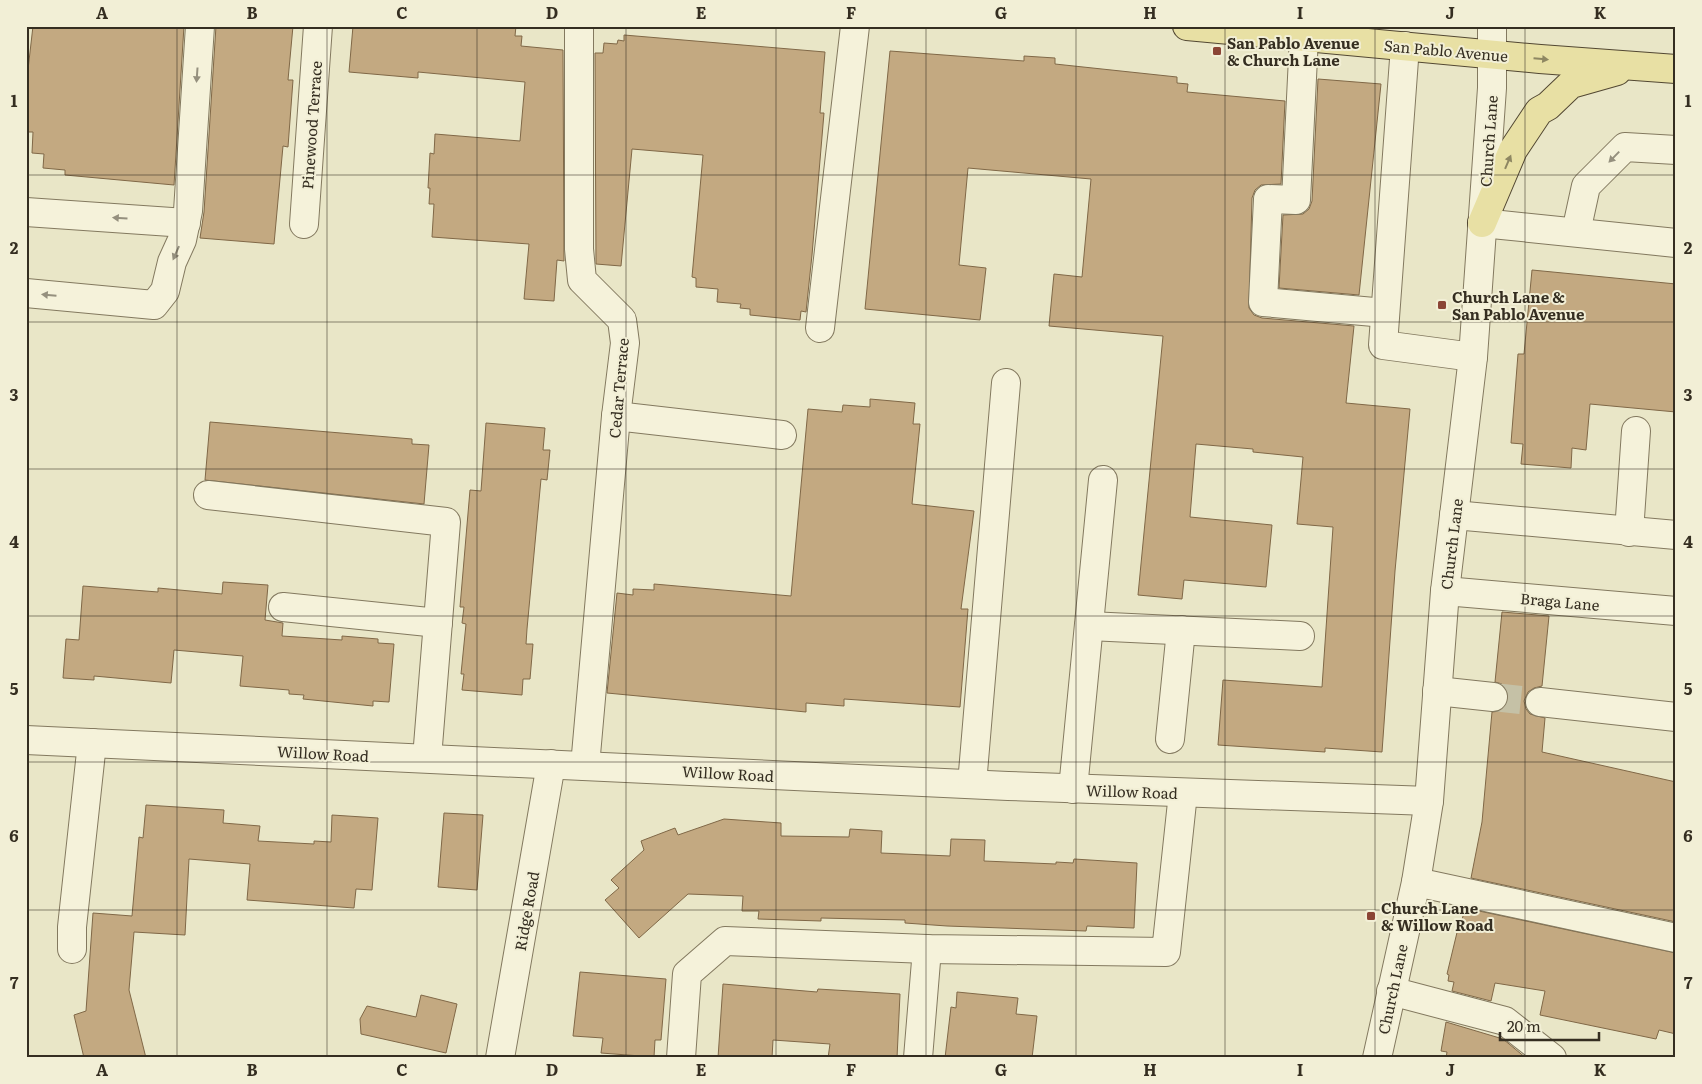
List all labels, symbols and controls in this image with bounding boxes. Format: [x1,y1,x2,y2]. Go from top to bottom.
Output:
text: A [96,0,108,24]
text: B [246,0,258,24]
text: C [396,0,408,24]
text: D [546,0,558,24]
text: E [696,0,707,24]
text: F [846,0,856,24]
text: G [995,0,1007,24]
text: H [1143,0,1157,24]
text: I [1297,0,1303,24]
text: J [1445,0,1455,24]
text: K [1594,0,1607,24]
place label: San Pablo Avenue & Church Lane [1227,31,1360,71]
street label: San Pablo Avenue [1383,33,1509,67]
marker: San Pablo Avenue & Church Lane [1211,45,1223,57]
one-way arrow [1534,55,1550,63]
street label: Pinewood Terrace [295,60,327,190]
one-way arrow [193,67,201,83]
text: 1 [11,88,18,112]
text: 1 [1685,88,1692,112]
street label: Church Lane [1473,94,1503,188]
one-way arrow [1608,151,1620,163]
one-way arrow [1504,155,1512,169]
one-way arrow [111,214,127,222]
text: 2 [10,235,19,259]
text: 2 [1684,235,1693,259]
one-way arrow [172,246,180,260]
place label: Church Lane & San Pablo Avenue [1452,285,1585,325]
one-way arrow [41,291,57,299]
marker: Church Lane & San Pablo Avenue [1436,299,1448,311]
street label: Cedar Terrace [602,337,634,439]
text: 3 [10,382,19,406]
text: 3 [1684,382,1693,406]
street label: Church Lane [1434,497,1468,591]
text: 4 [9,529,19,553]
text: 4 [1683,529,1693,553]
street label: Braga Lane [1519,586,1601,616]
text: 5 [10,676,19,700]
text: 5 [1684,676,1693,700]
street label: Willow Road [277,739,369,767]
street label: Willow Road [682,759,774,787]
street label: Willow Road [1086,778,1178,804]
text: 6 [9,823,19,847]
text: 6 [1683,823,1693,847]
street label: Ridge Road [508,869,544,953]
place label: Church Lane & Willow Road [1381,896,1494,936]
marker: Church Lane & Willow Road [1365,910,1377,922]
street label: Church Lane [1371,942,1413,1036]
text: 7 [10,970,19,994]
text: 7 [1684,970,1693,994]
scale bar [1500,1009,1598,1041]
text: 20 m [1507,1014,1541,1037]
text: A [96,1057,108,1081]
text: B [246,1057,258,1081]
text: C [396,1057,408,1081]
text: D [546,1057,558,1081]
text: E [696,1057,707,1081]
text: F [846,1057,856,1081]
text: G [995,1057,1007,1081]
text: H [1143,1057,1157,1081]
text: I [1297,1057,1303,1081]
text: J [1445,1057,1455,1081]
text: K [1594,1057,1607,1081]

